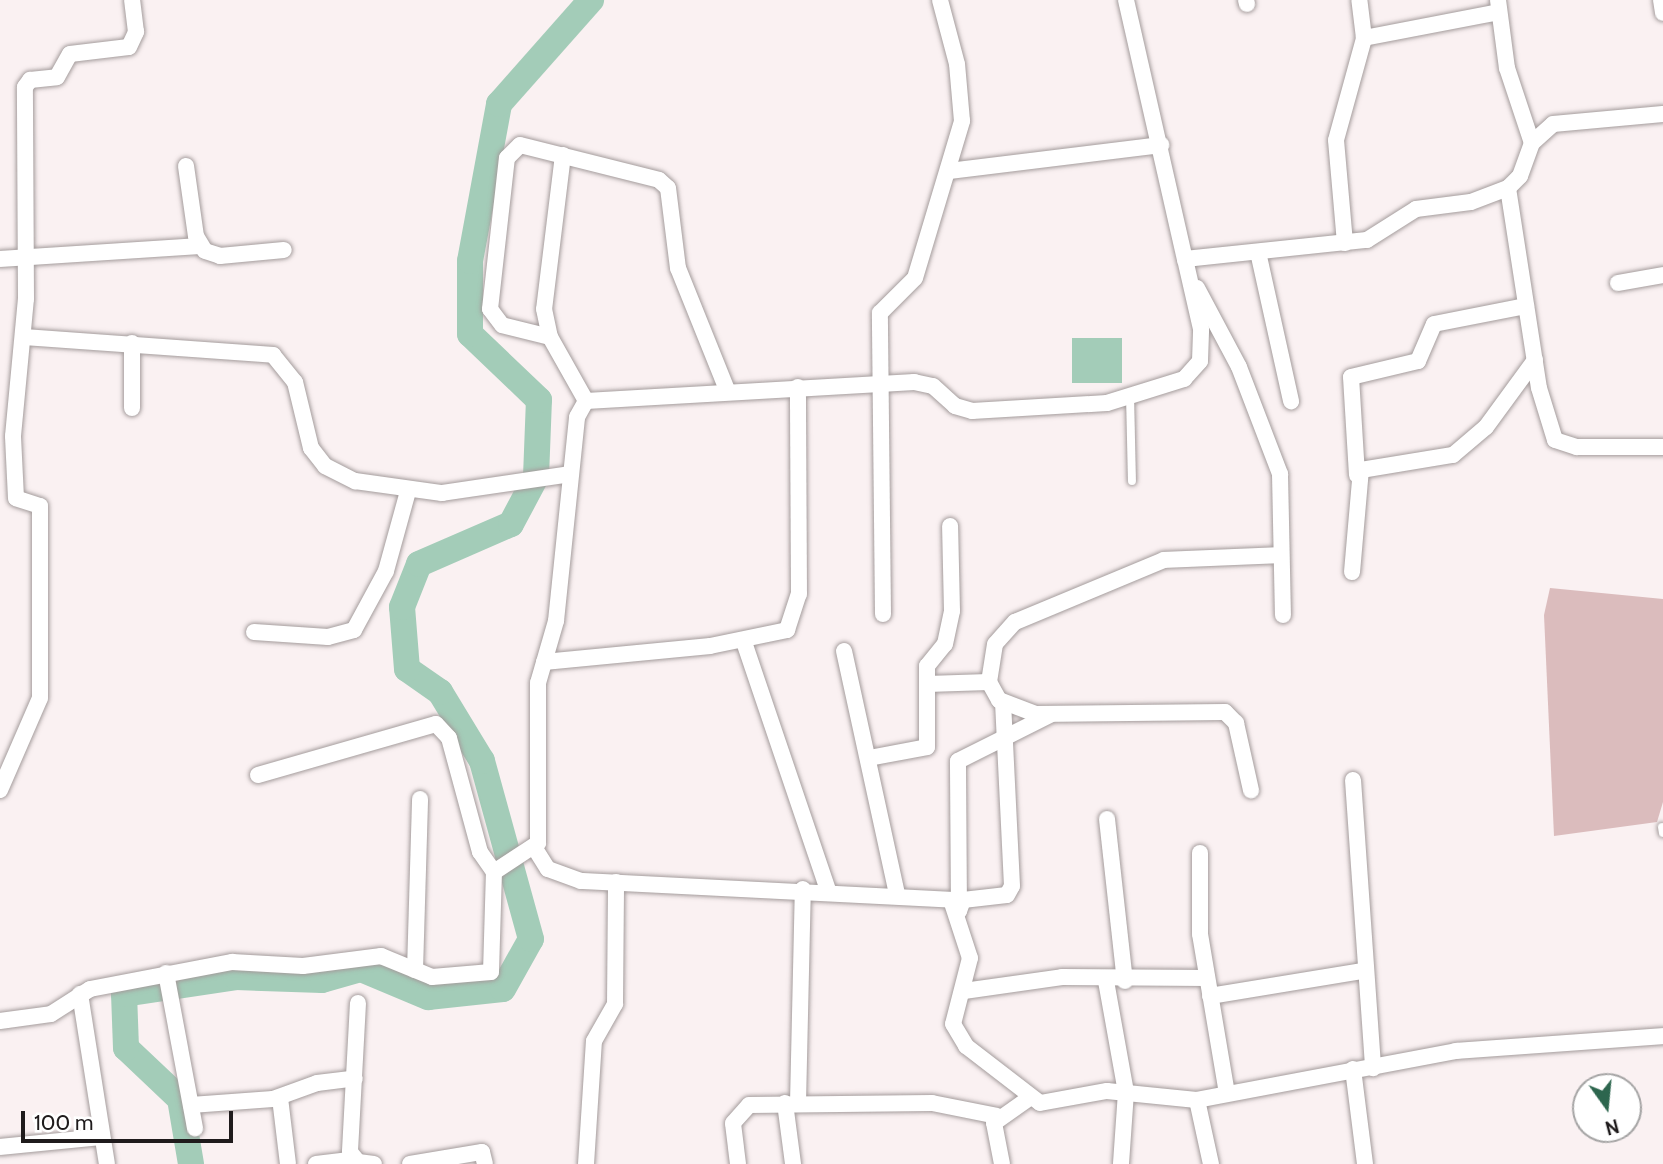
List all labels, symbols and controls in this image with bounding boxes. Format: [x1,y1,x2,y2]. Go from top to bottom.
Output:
north arrow [1572,1073,1642,1143]
scale bar [24,1098,236,1142]
text: 100 m [34,1110,93,1135]
text: N [1603,1114,1622,1140]

